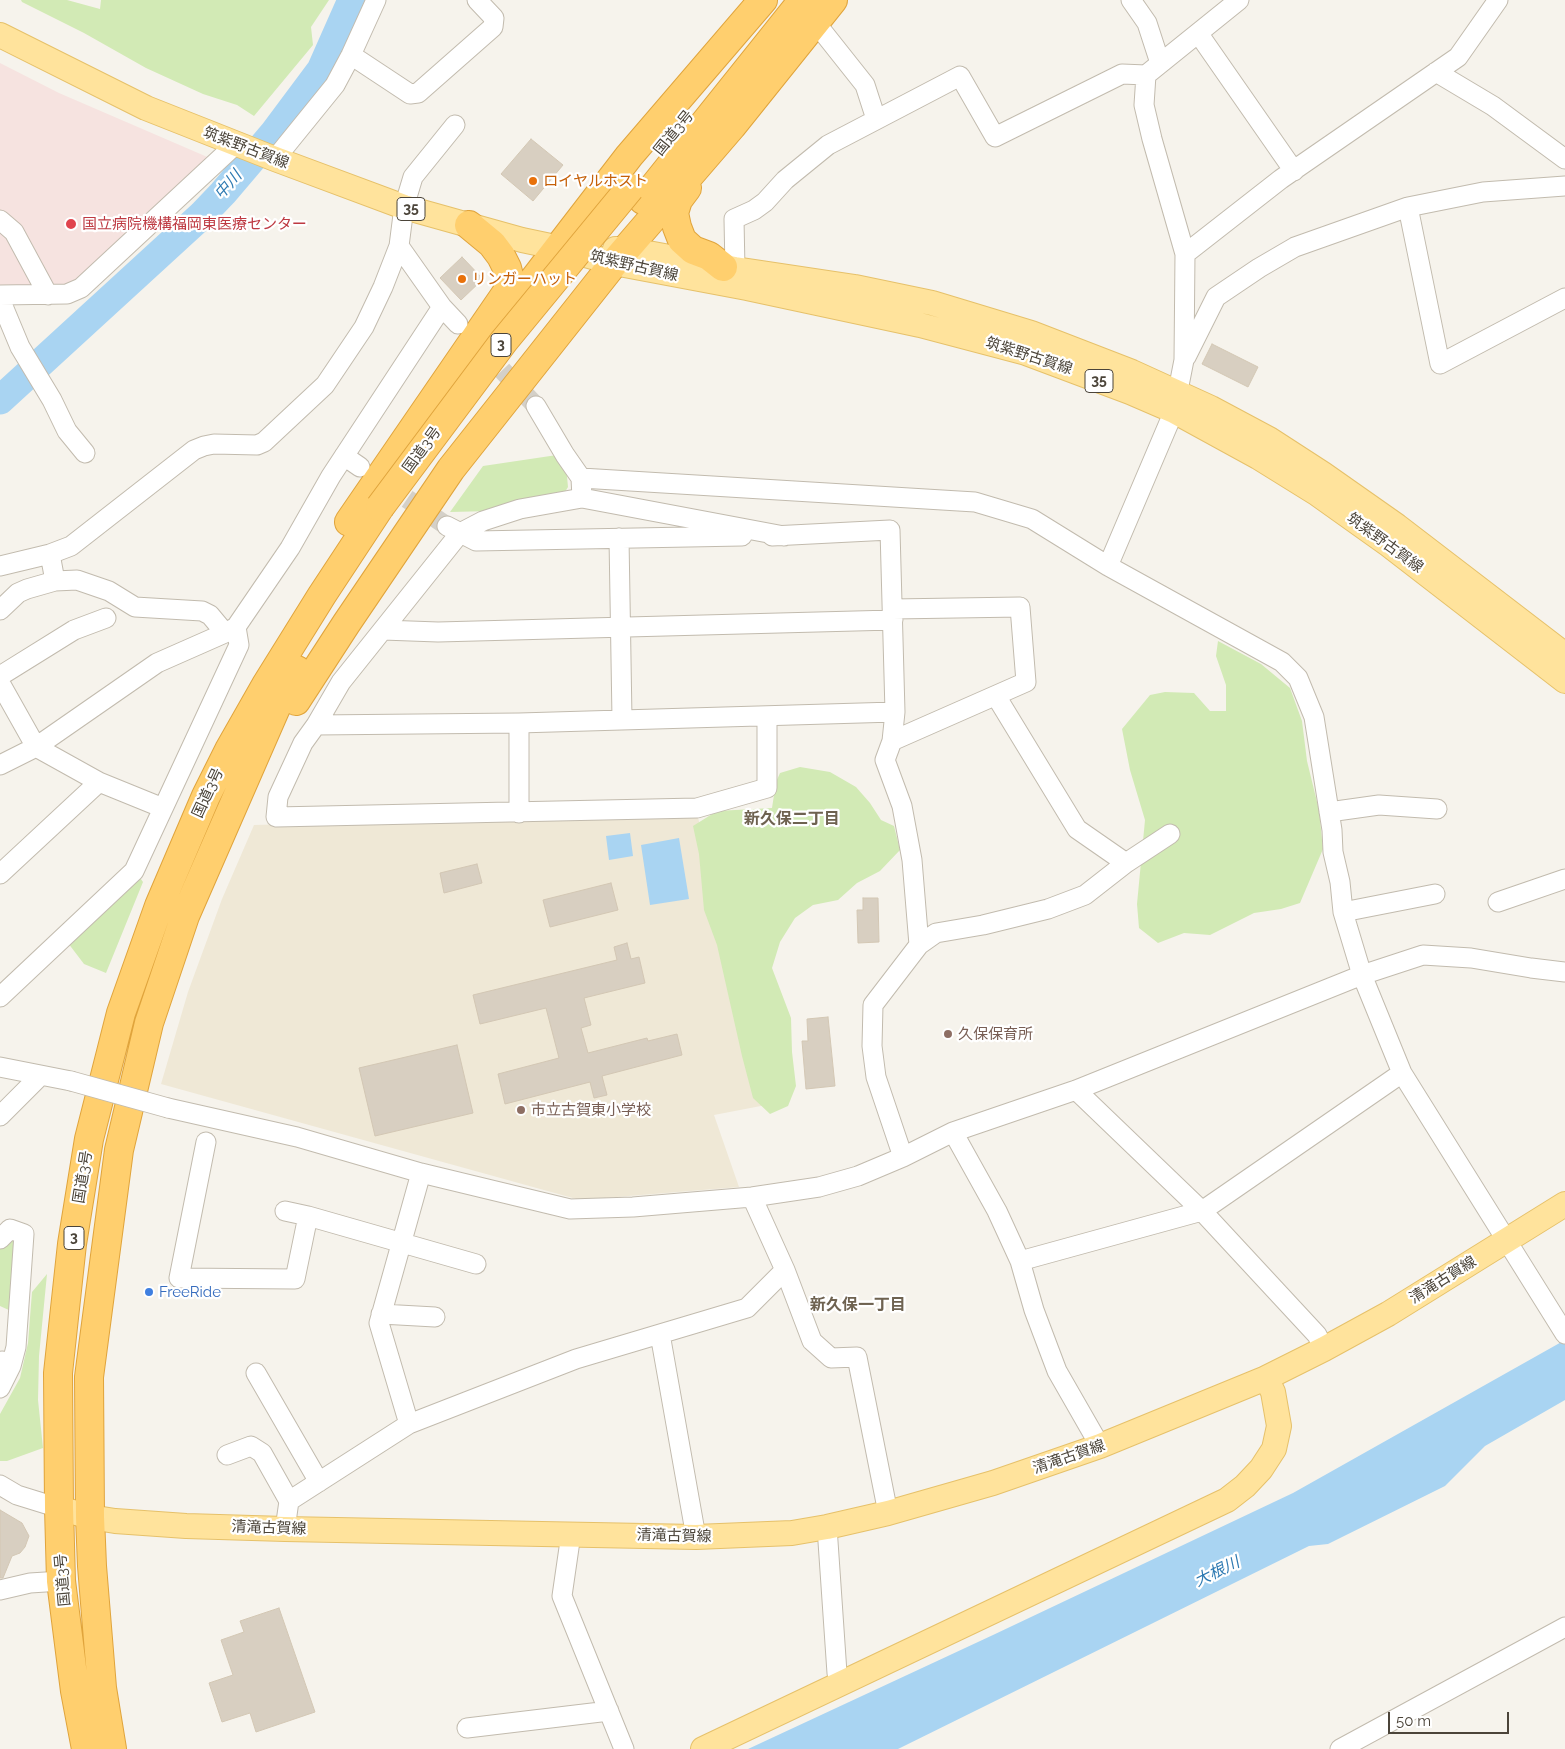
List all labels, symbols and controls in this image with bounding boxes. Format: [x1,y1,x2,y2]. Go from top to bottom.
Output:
street label: 国道3号 [650,107,698,159]
street label: 筑紫野古賀線 [201,123,291,173]
water label: 中川 [210,167,246,203]
place label: ロイヤルホスト [543,172,648,190]
marker: ロイヤルホスト [527,175,539,187]
road number: 35 [397,198,425,220]
place label: 国立病院機構福岡東医療センター [82,215,307,233]
marker: 国立病院機構福岡東医療センター [64,217,78,231]
street label: 筑紫野古賀線 [588,247,680,285]
place label: リンガーハット [472,270,577,288]
marker: リンガーハット [456,273,468,285]
road number: 3 [491,334,511,356]
street label: 筑紫野古賀線 [983,334,1075,378]
road number: 35 [1085,370,1113,392]
street label: 国道3号 [399,423,445,477]
street label: 筑紫野古賀線 [1343,509,1427,577]
street label: 国道3号 [189,765,227,821]
district label: 新久保二丁目 [744,809,840,829]
place label: 久保保育所 [958,1025,1033,1043]
marker: 久保保育所 [942,1028,954,1040]
place label: 市立古賀東小学校 [531,1101,651,1119]
marker: 市立古賀東小学校 [515,1104,527,1116]
street label: 国道3号 [70,1149,96,1205]
road number: 3 [64,1226,84,1250]
street label: 清滝古賀線 [1406,1252,1480,1308]
place label: FreeRide [159,1283,221,1301]
marker: FreeRide [143,1286,155,1298]
district label: 新久保一丁目 [810,1295,906,1315]
street label: 清滝古賀線 [1031,1436,1107,1478]
street label: 清滝古賀線 [231,1518,307,1538]
street label: 清滝古賀線 [636,1526,712,1546]
street label: 国道3号 [52,1553,74,1607]
water label: 大根川 [1191,1553,1243,1591]
scale bar [1390,1702,1511,1734]
text: 50 m [1396,1712,1431,1730]

